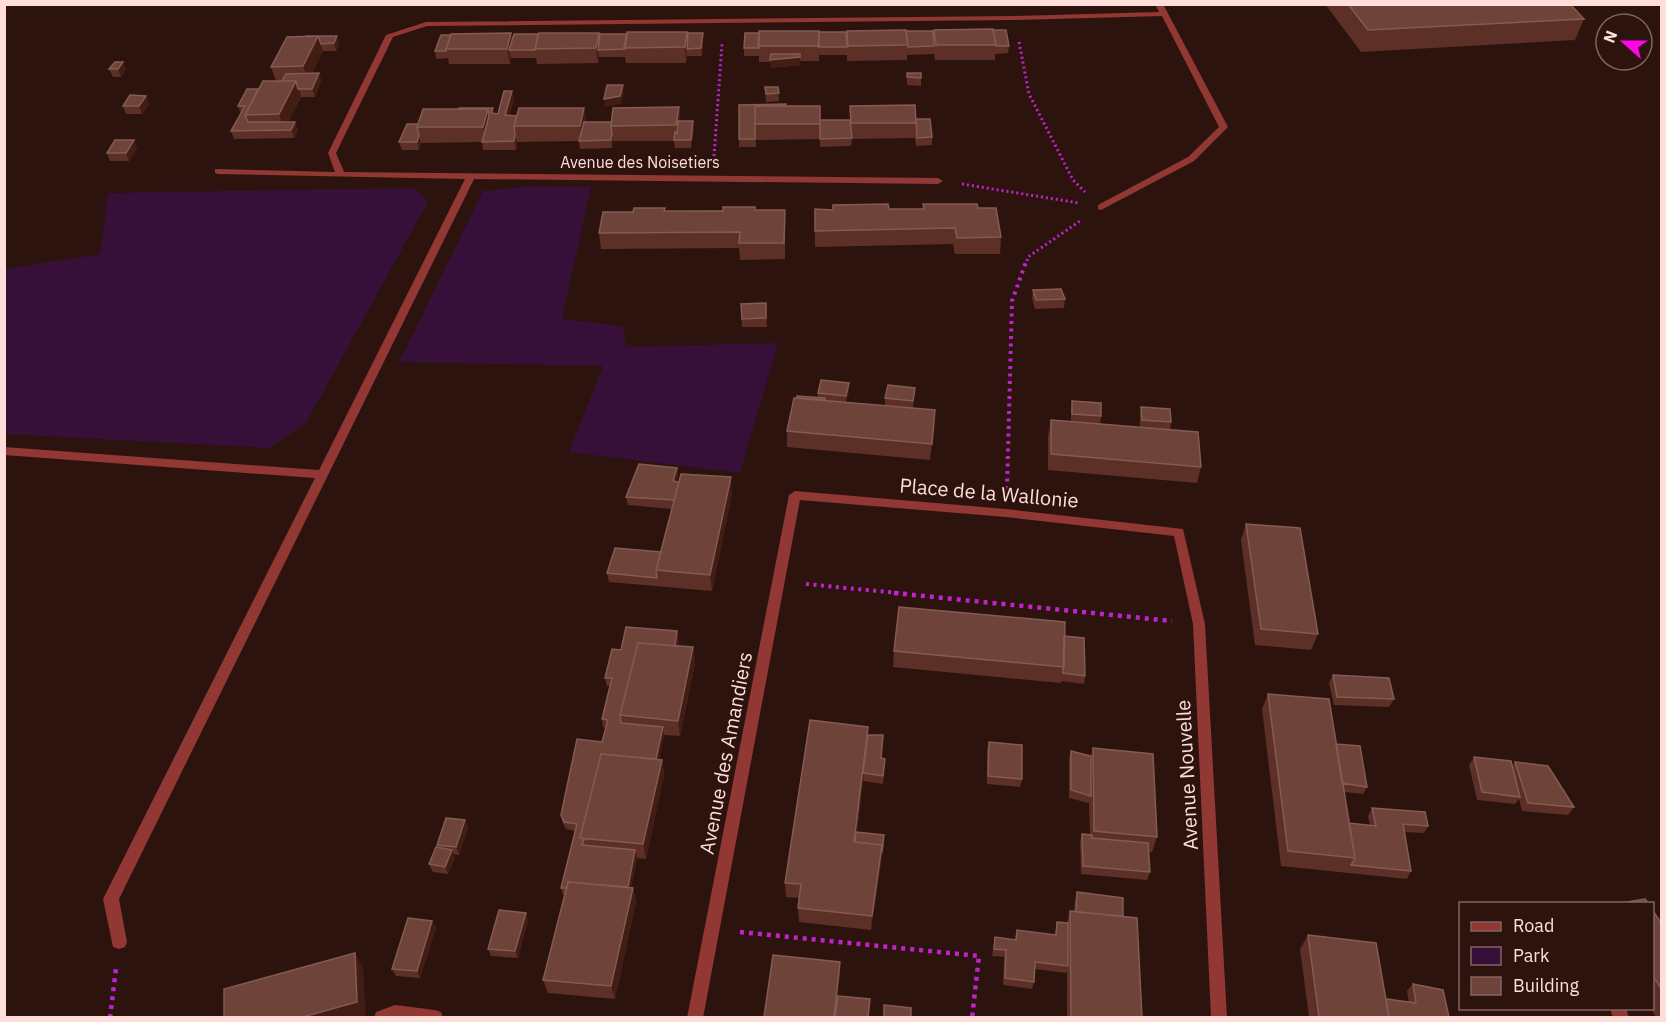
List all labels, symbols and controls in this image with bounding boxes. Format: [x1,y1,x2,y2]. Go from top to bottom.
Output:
north arrow [1594,12,1654,72]
text: N [1599,28,1621,46]
street label: Avenue des Noisetiers [560,152,720,172]
street label: Place de la Wallonie [898,471,1080,514]
street label: Avenue des Amandiers [693,649,758,856]
street label: Avenue Nouvelle [1169,699,1204,851]
legend [1459,902,1654,1010]
text: Road [1513,914,1554,937]
text: Park [1513,944,1550,967]
text: Building [1513,974,1580,997]

